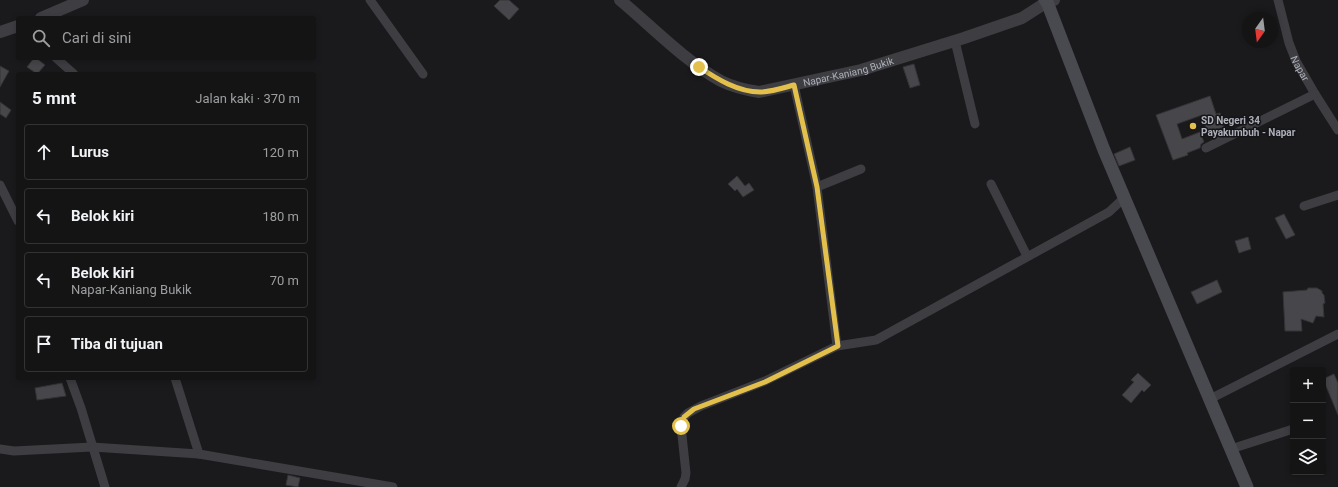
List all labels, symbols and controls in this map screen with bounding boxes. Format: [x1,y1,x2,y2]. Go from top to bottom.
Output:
north arrow [1242,12,1278,48]
search box [16,16,316,60]
icon: search [30,27,52,49]
text: Cari di sini [62,29,132,47]
street label: Napar [1289,54,1312,83]
street label: Napar-Kaniang Bukik [802,55,896,88]
route end [690,58,708,76]
text: 5 mnt [32,88,76,108]
text: Jalan kaki · 370 m [195,91,300,106]
place label: SD Negeri 34 Payakumbuh - Napar [1201,115,1296,138]
marker: SD Negeri 34 Payakumbuh - Napar [1188,121,1198,131]
icon: ahead [33,141,55,163]
text: Lurus [71,143,109,161]
text: 120 m [262,145,299,160]
icon: left [33,205,55,227]
text: Belok kiri [71,207,134,225]
text: 180 m [262,209,299,224]
text: Belok kiri [71,264,134,282]
icon: left [33,269,55,291]
text: 70 m [270,273,299,288]
text: Napar-Kaniang Bukik [71,282,192,297]
icon: arrive [33,333,55,355]
text: Tiba di tujuan [71,335,163,353]
map controls [1290,367,1326,475]
button: + [1290,367,1326,403]
button: − [1290,403,1326,439]
route start [672,417,690,435]
button: layers [1290,439,1326,475]

